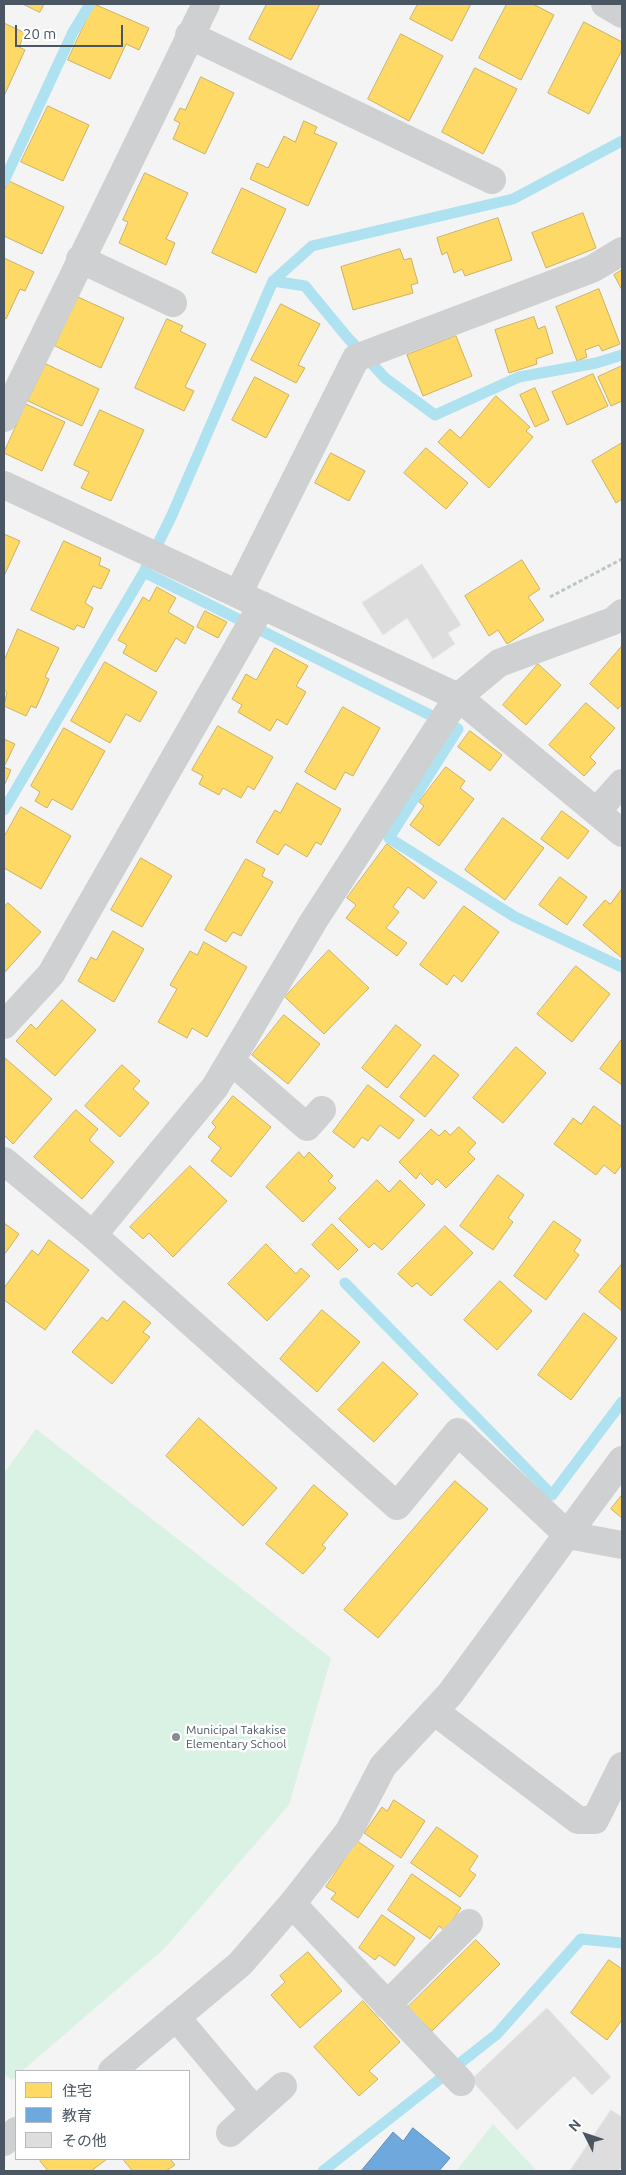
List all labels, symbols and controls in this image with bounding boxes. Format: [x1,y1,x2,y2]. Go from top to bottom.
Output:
scale bar [18,15,125,47]
text: 20 m [23,25,56,42]
place label: Municipal Takakise Elementary School [186,1723,286,1751]
marker: Municipal Takakise Elementary School [170,1731,182,1743]
legend [15,2070,190,2160]
text: 住宅 [62,2082,92,2099]
text: 教育 [62,2107,92,2124]
north arrow [561,2110,611,2160]
text: N [565,2116,584,2134]
text: その他 [62,2132,107,2149]

